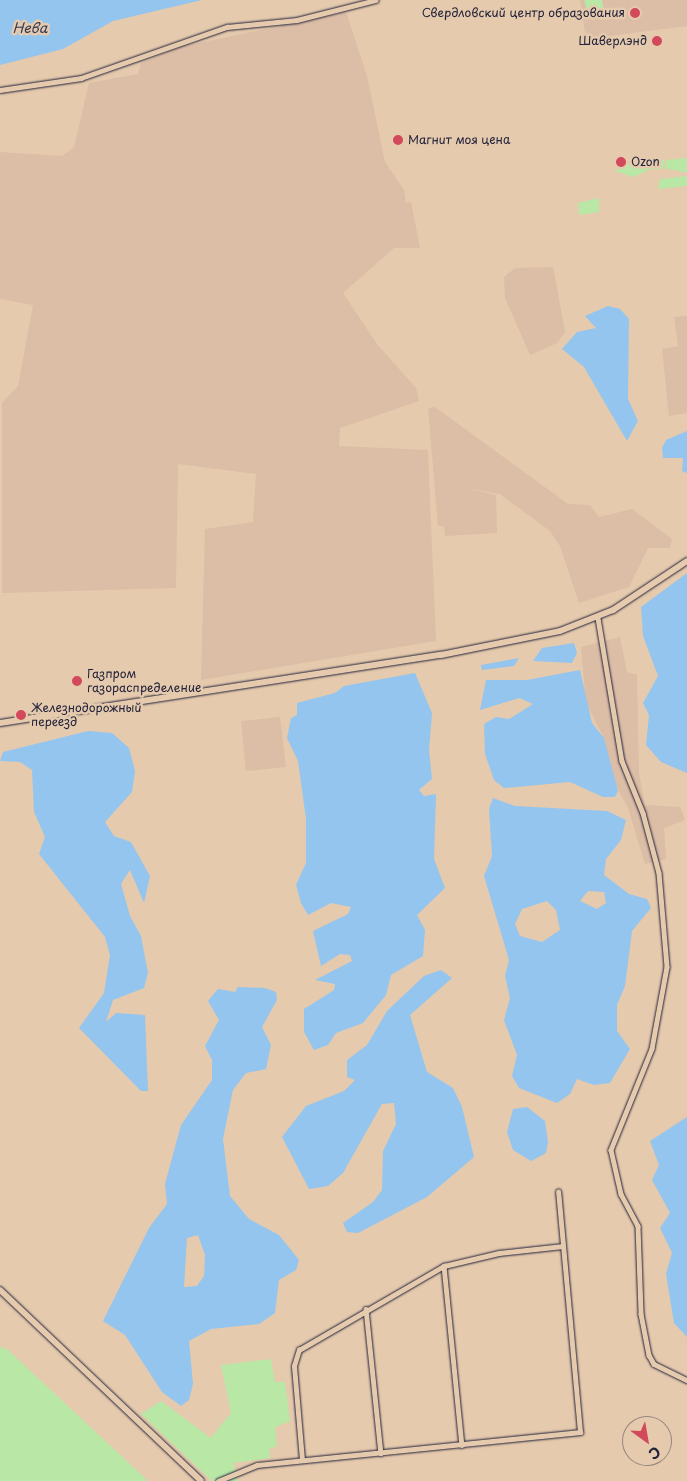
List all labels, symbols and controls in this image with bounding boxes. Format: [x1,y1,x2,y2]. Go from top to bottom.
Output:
place label: Свердловский центр образования [421,6,625,20]
marker: Свердловский центр образования [629,7,641,19]
water label: Нева [13,20,47,36]
place label: Шаверлэнд [578,34,647,48]
marker: Шаверлэнд [651,35,663,47]
place label: Магнит моя цена [408,133,512,147]
marker: Магнит моя цена [392,134,404,146]
place label: Ozon [631,155,660,169]
marker: Ozon [615,156,627,168]
place label: Газпром газораспределение [87,667,201,695]
marker: Газпром газораспределение [71,675,83,687]
place label: Железнодорожный переезд [31,701,141,729]
marker: Железнодорожный переезд [15,709,27,721]
north arrow [622,1416,672,1466]
text: С [645,1442,665,1465]

